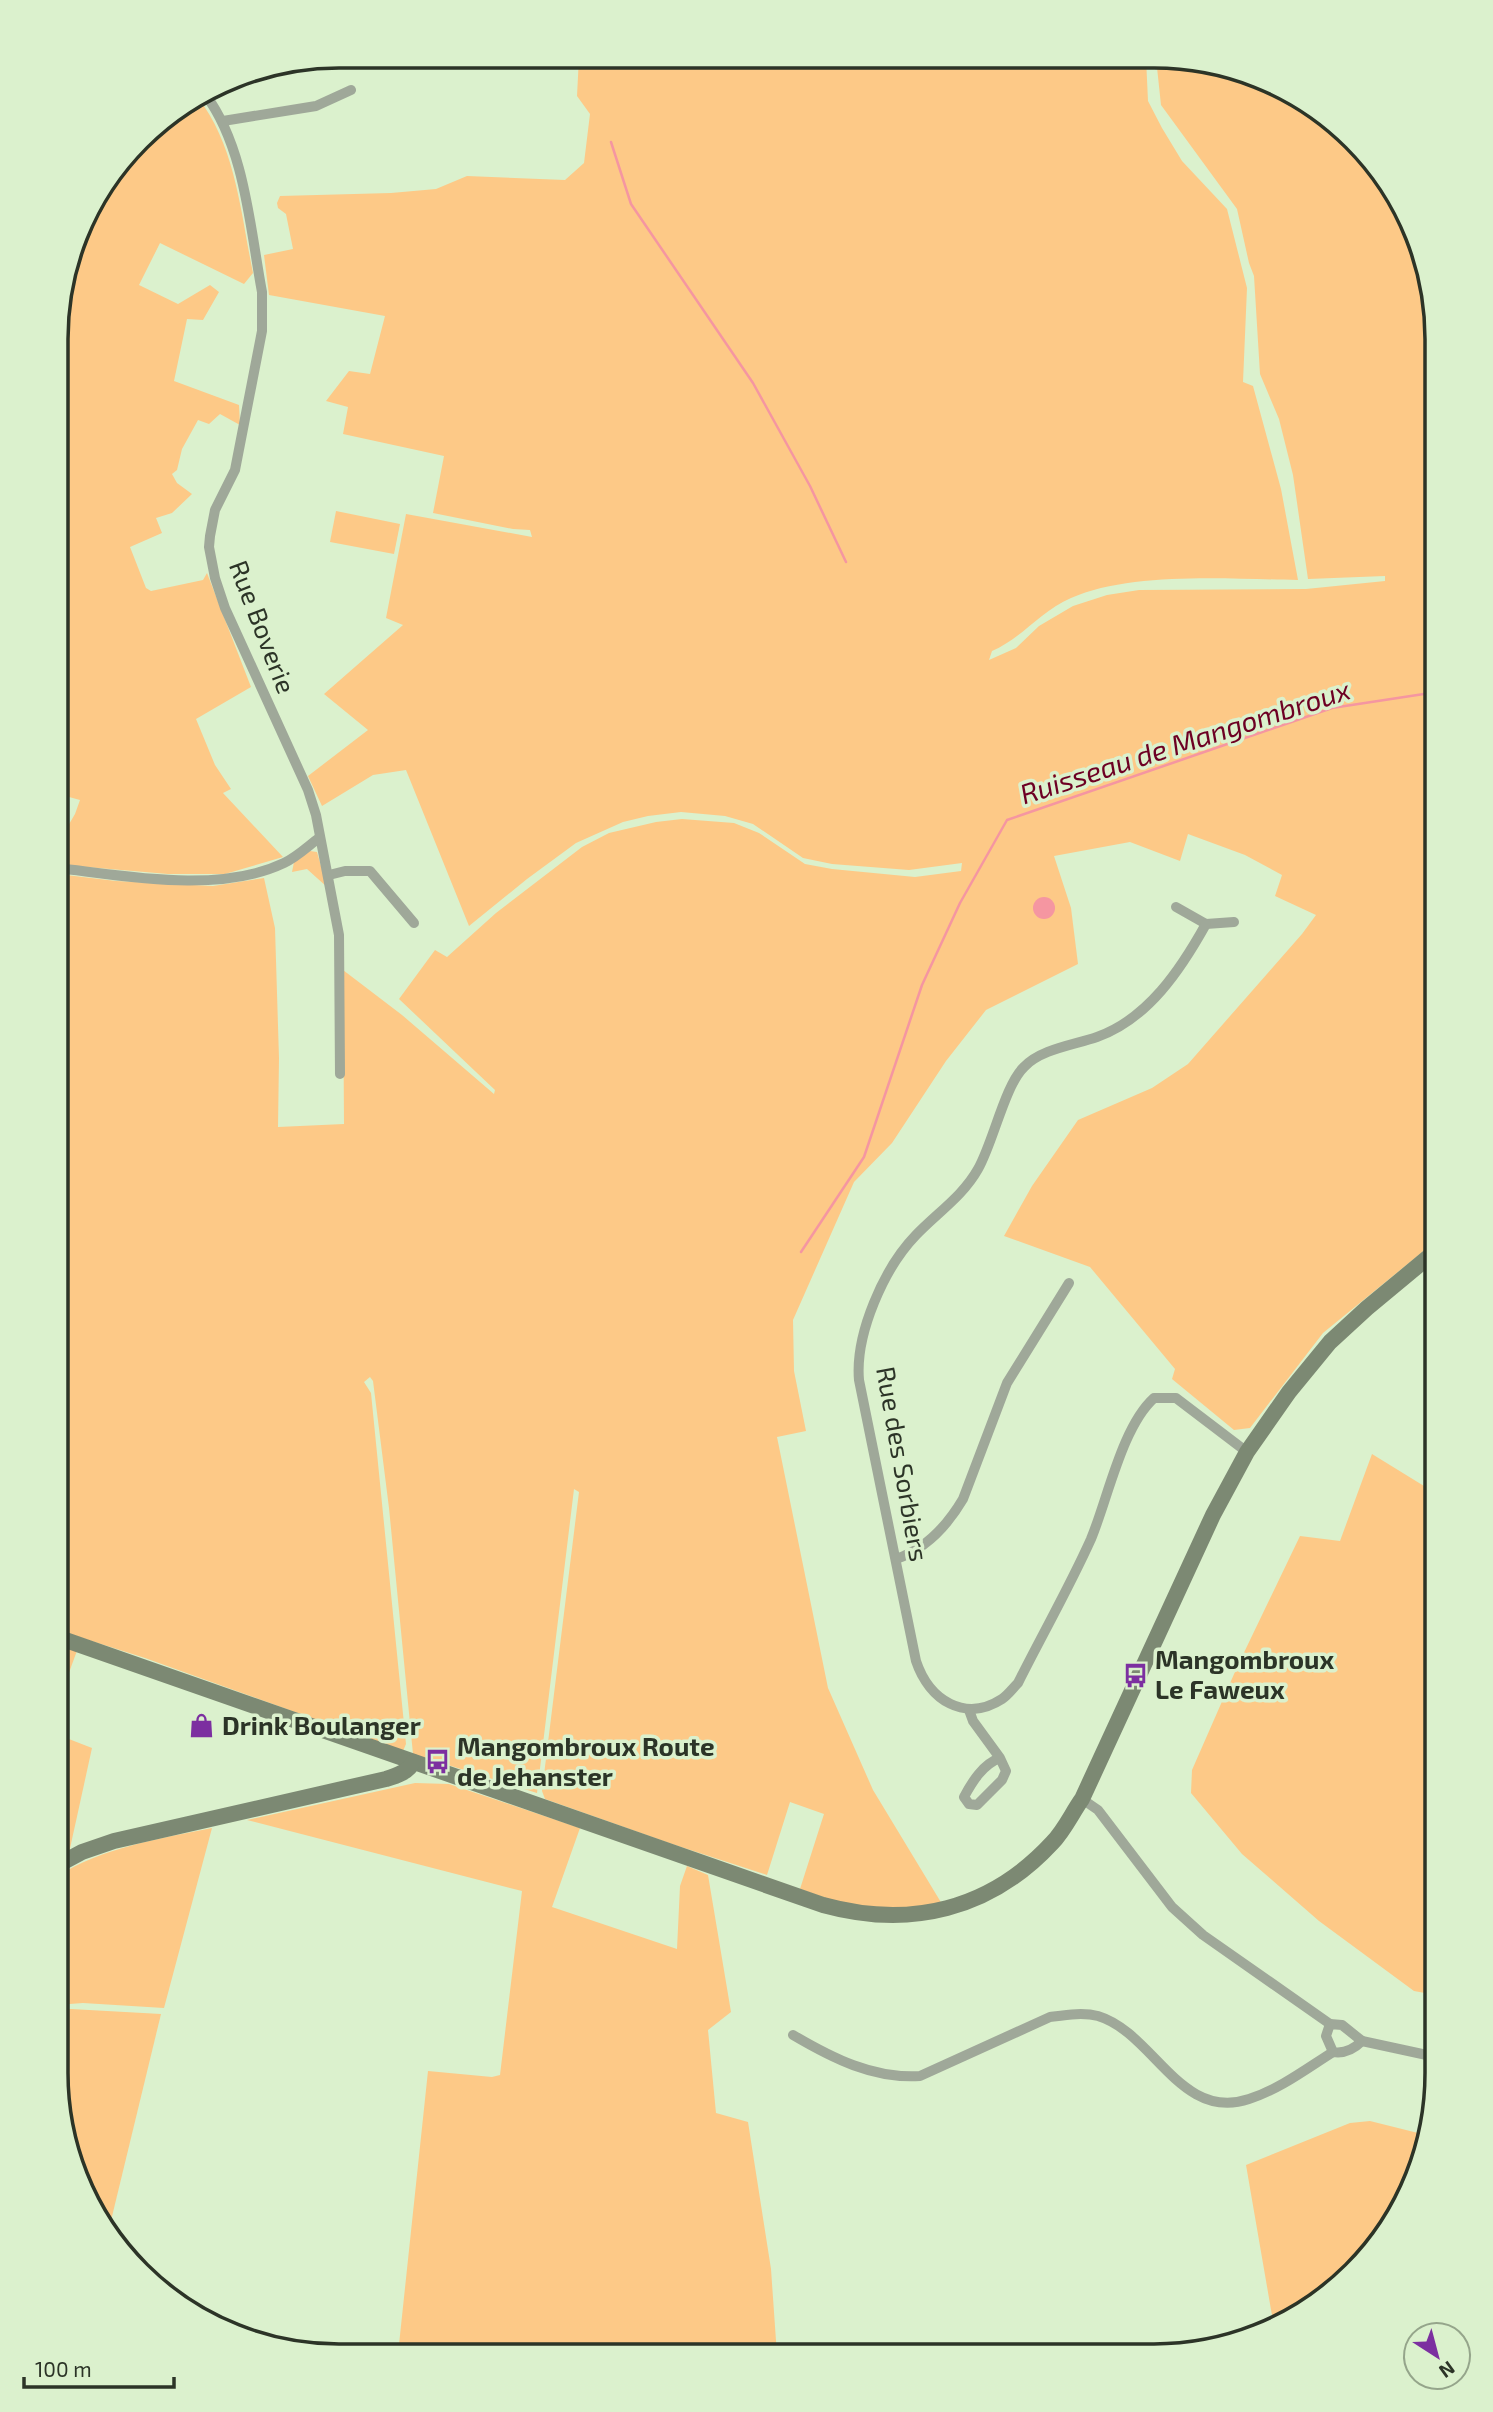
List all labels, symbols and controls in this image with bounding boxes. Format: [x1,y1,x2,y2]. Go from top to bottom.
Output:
street label: Rue Boverie [224,556,303,697]
water label: Ruisseau de Mangombroux [1015,671,1354,811]
street label: Rue des Sorbiers [871,1364,936,1564]
place label: Mangombroux Le Faweux [1155,1643,1335,1704]
bus stop icon: Mangombroux Le Faweux [1121,1661,1149,1689]
place label: Drink Boulanger [222,1709,421,1740]
shop icon: Drink Boulanger [188,1712,216,1740]
place label: Mangombroux Route de Jehanster [457,1730,715,1791]
bus stop icon: Mangombroux Route de Jehanster [423,1748,451,1776]
north arrow [1402,2321,1472,2391]
scale bar [24,2346,175,2390]
text: 100 m [35,2356,92,2381]
text: N [1435,2357,1460,2383]

